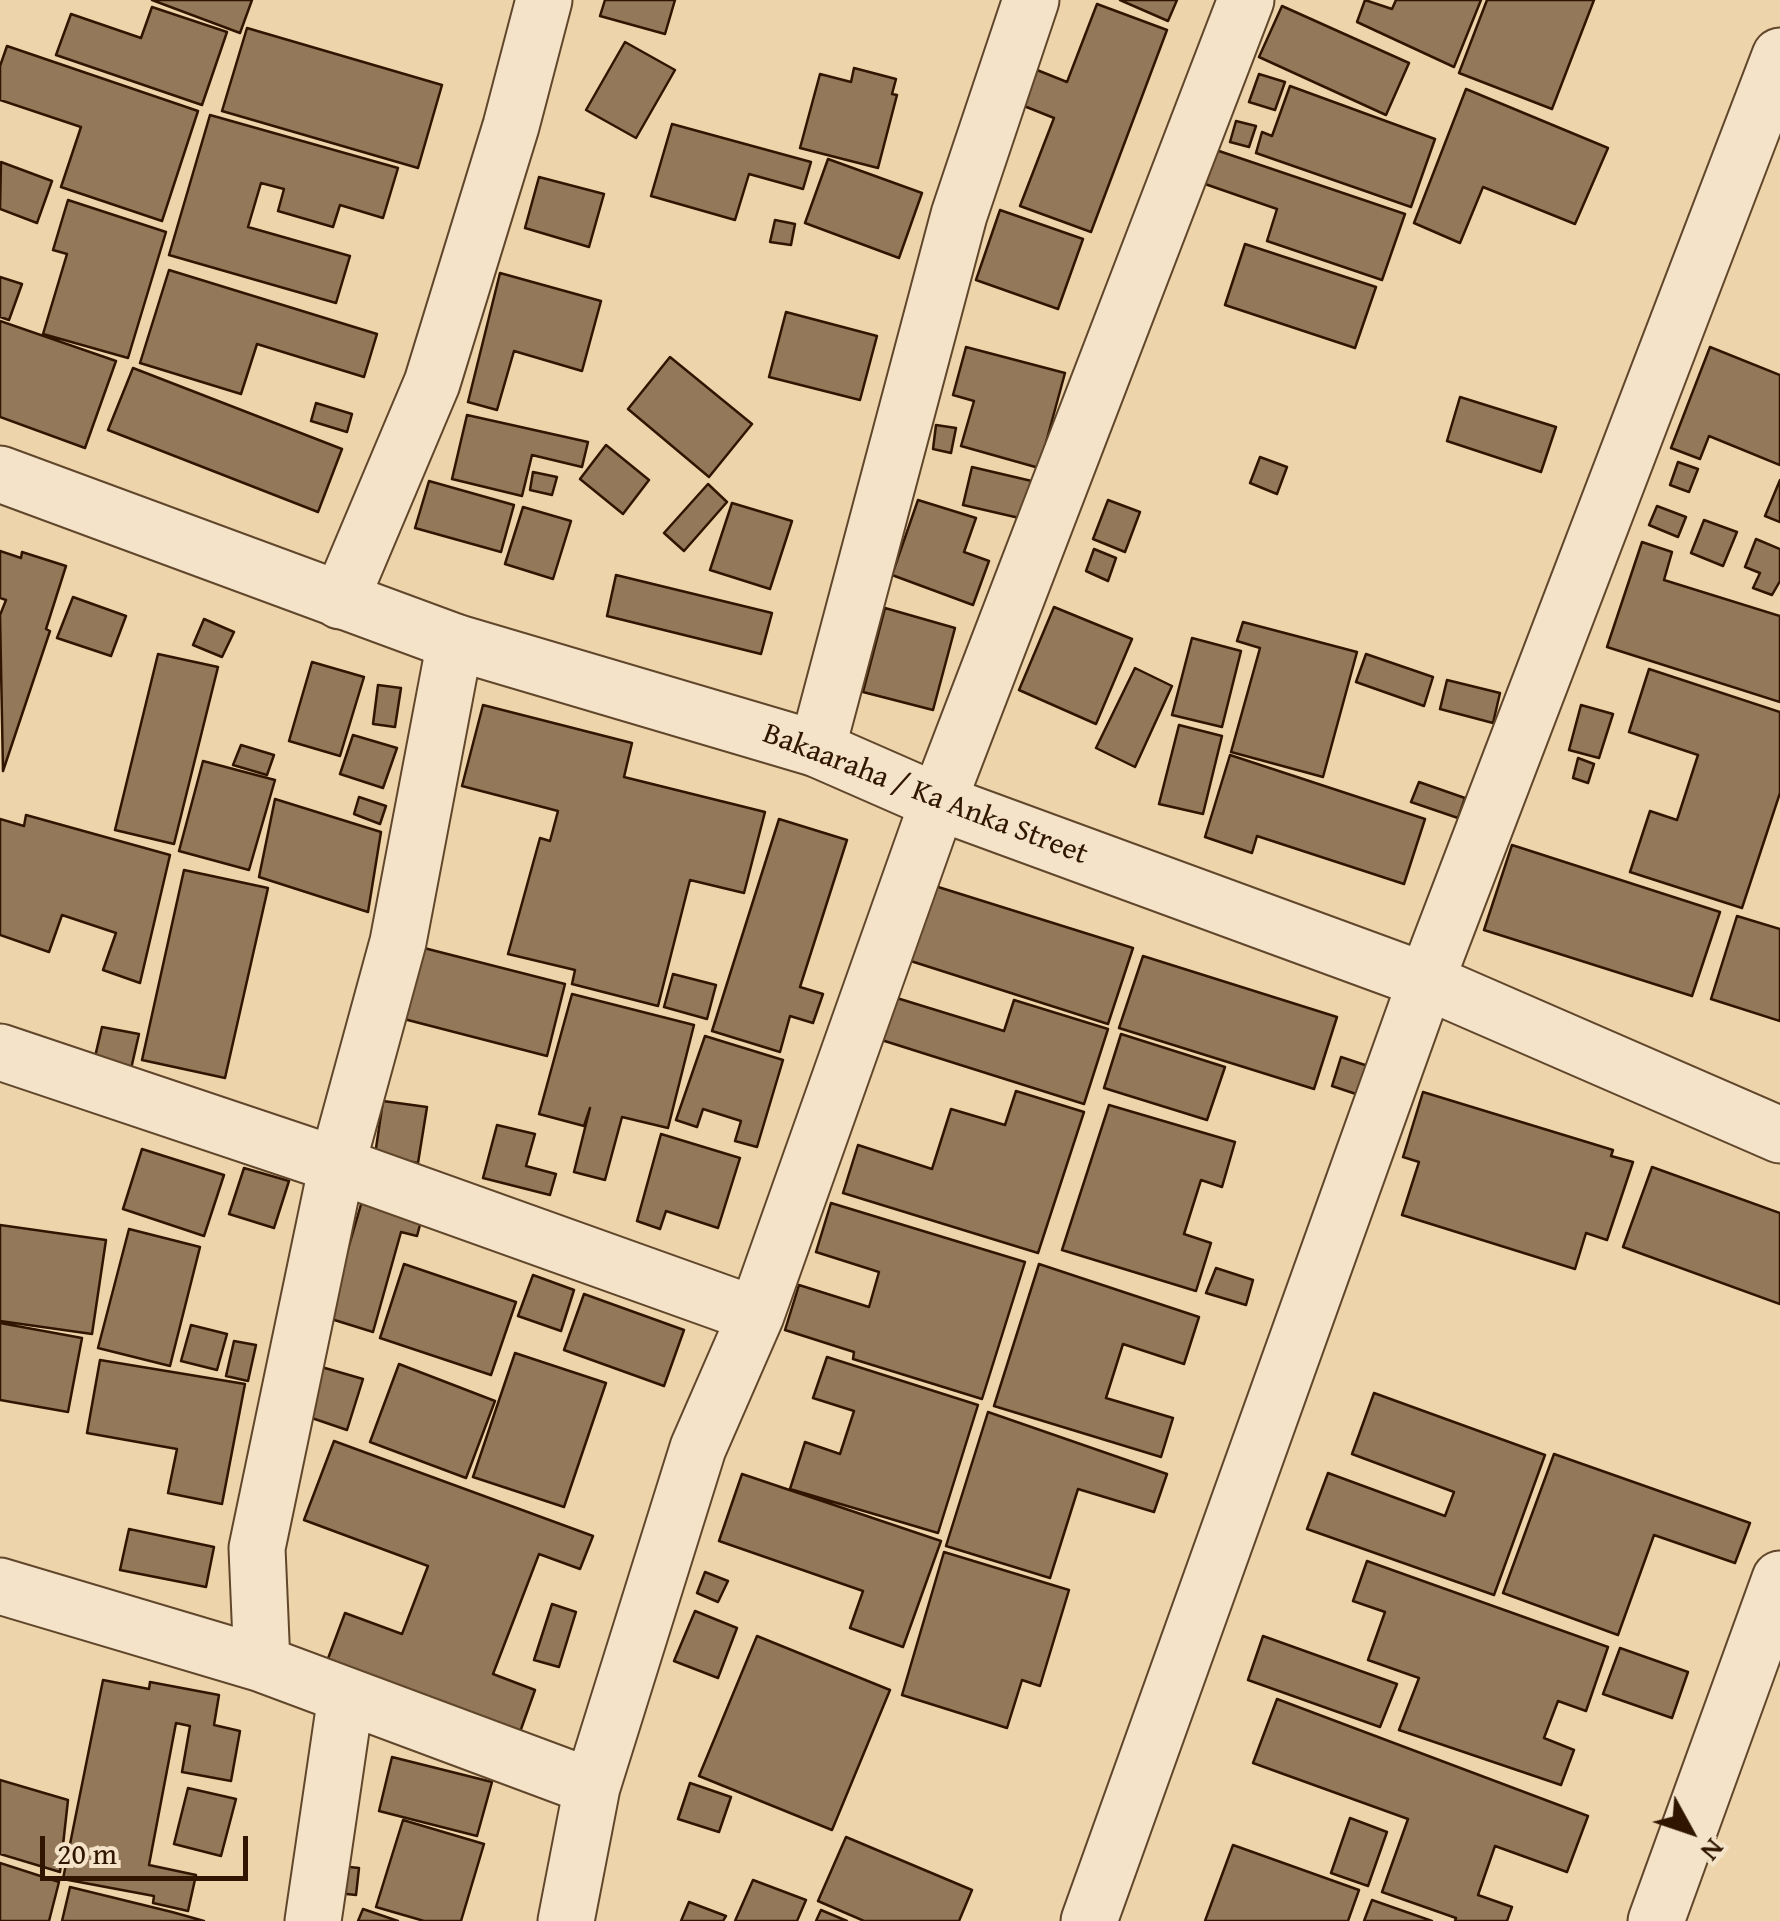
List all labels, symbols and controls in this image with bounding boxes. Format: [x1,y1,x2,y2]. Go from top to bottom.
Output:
street label: Bakaaraha / Ka Anka Street [758,716,1092,874]
north arrow [1640,1781,1740,1881]
scale bar [45,1816,252,1878]
text: N [1692,1830,1735,1871]
text: 20 m [57,1831,117,1875]

